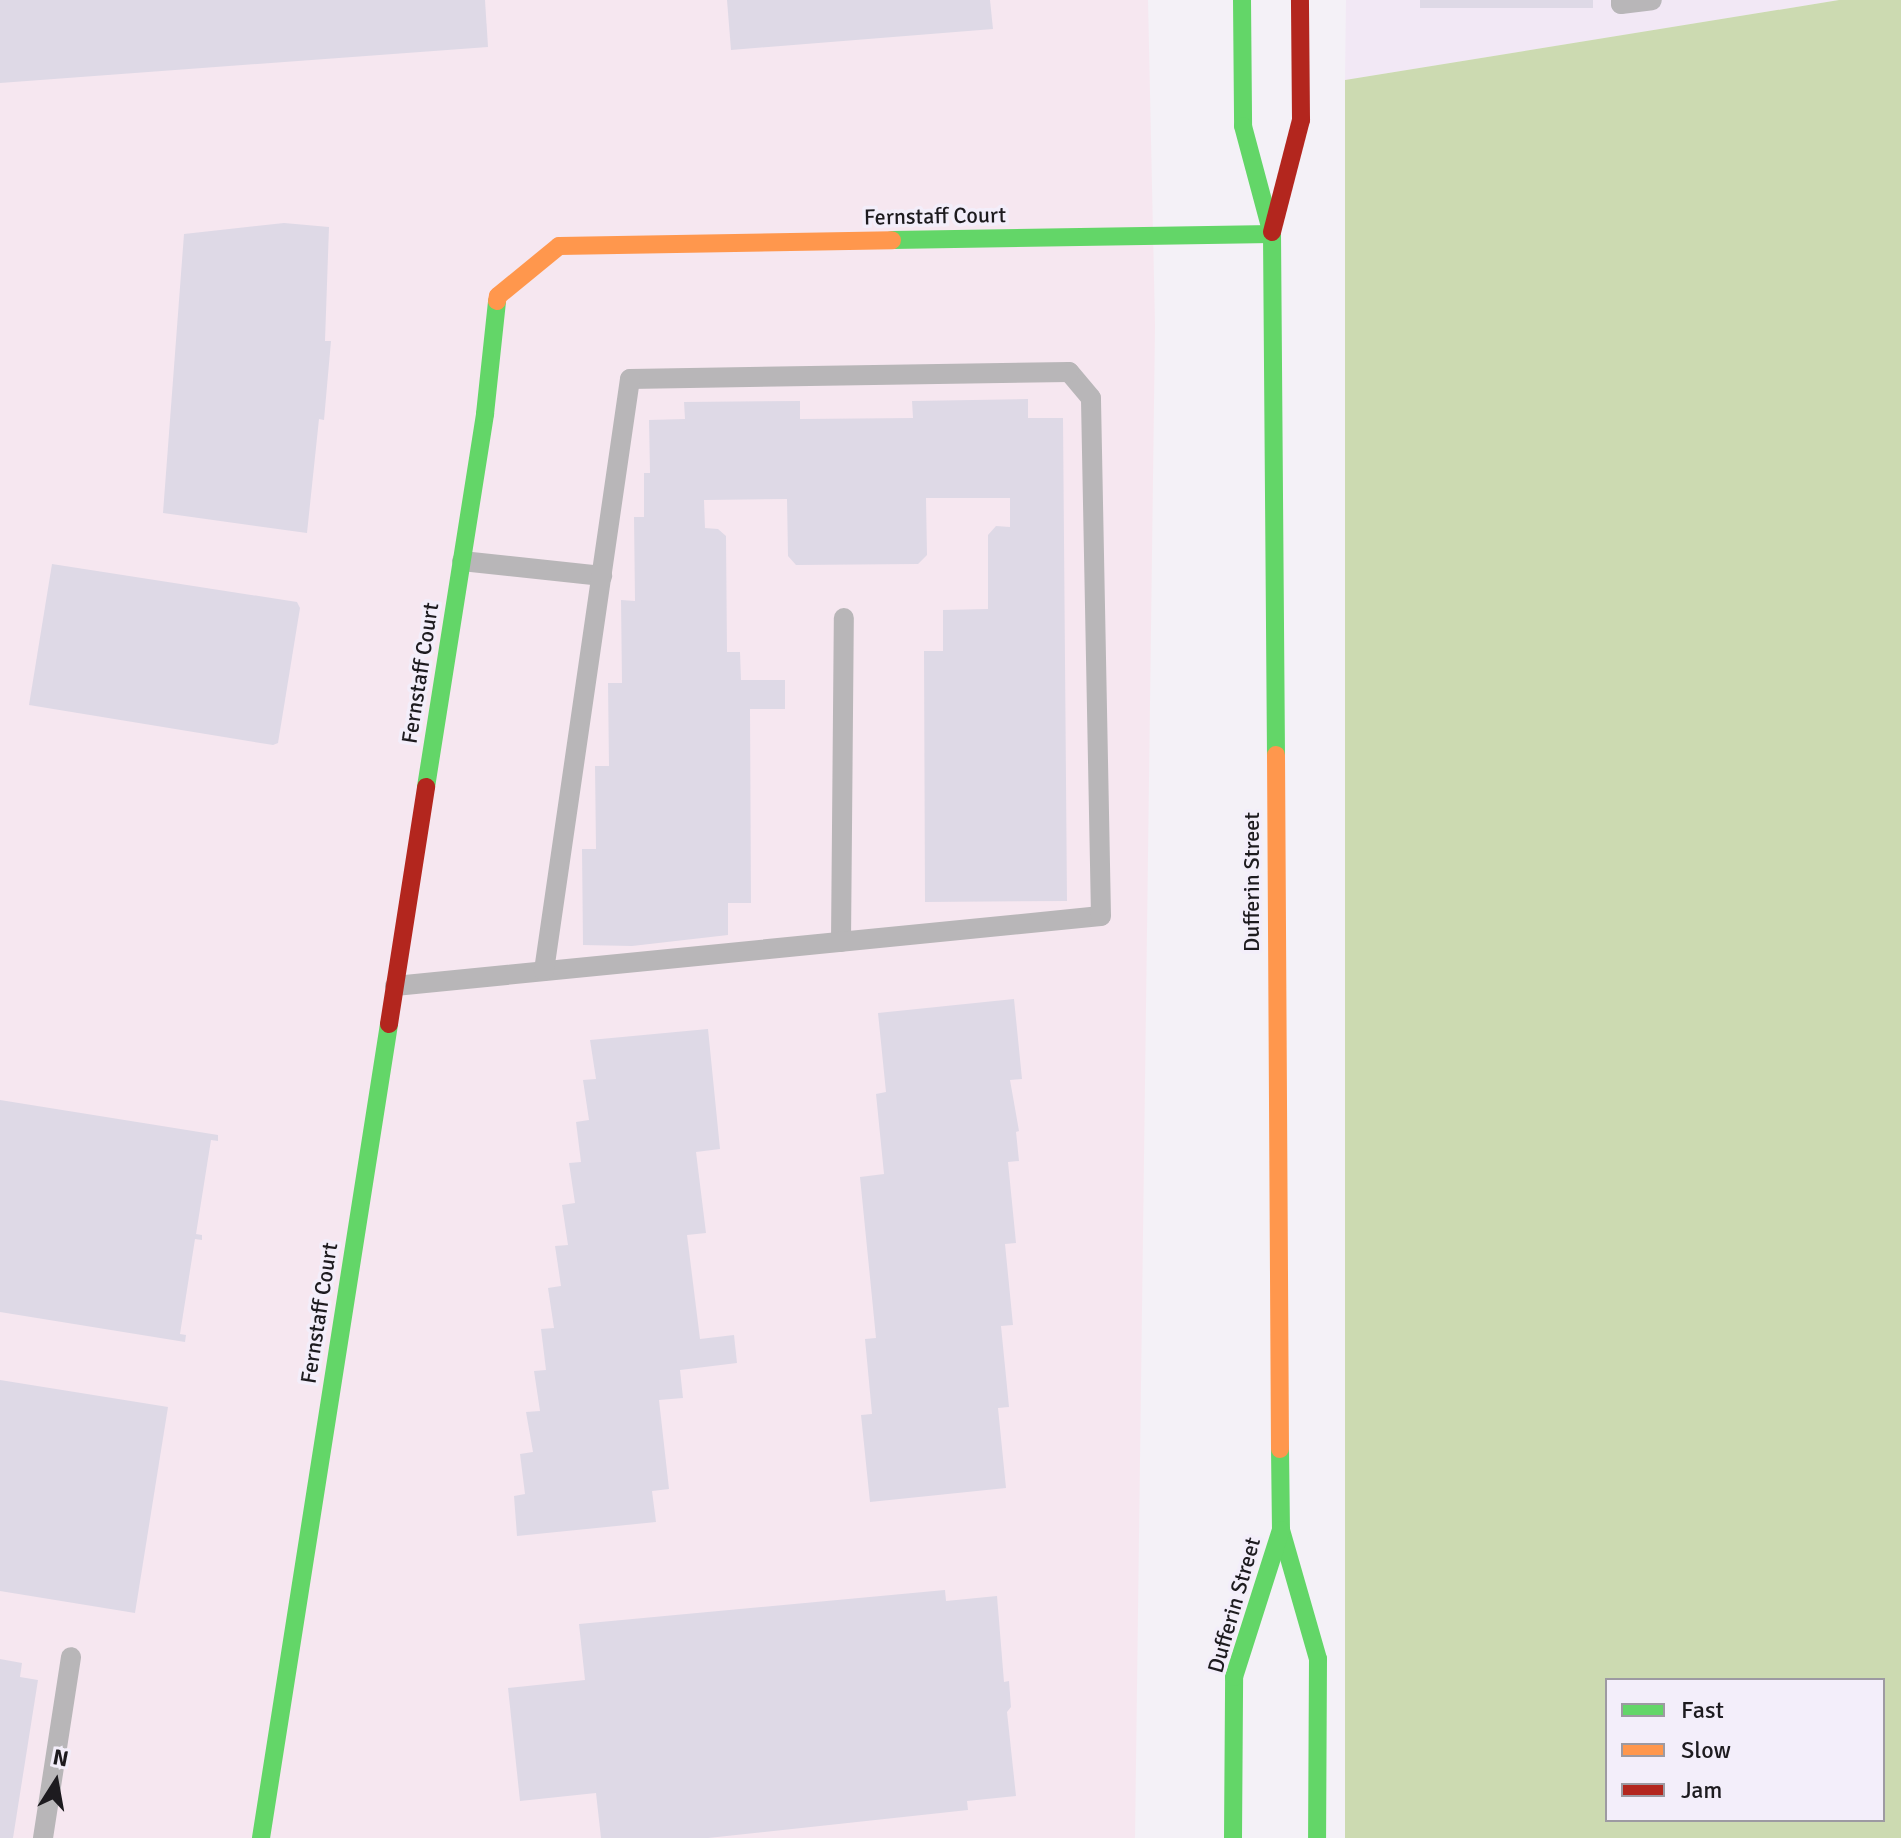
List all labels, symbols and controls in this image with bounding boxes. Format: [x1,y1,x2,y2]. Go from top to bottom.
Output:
street label: Fernstaff Court [864,202,1006,230]
street label: Fernstaff Court [396,601,444,745]
street label: Dufferin Street [1239,812,1265,952]
street label: Fernstaff Court [295,1241,343,1385]
street label: Dufferin Street [1202,1534,1266,1676]
legend [1605,1678,1885,1822]
text: Fast [1681,1695,1724,1725]
text: Slow [1681,1735,1731,1765]
north arrow [16,1742,96,1822]
text: N [51,1743,71,1773]
text: Jam [1681,1775,1722,1805]

